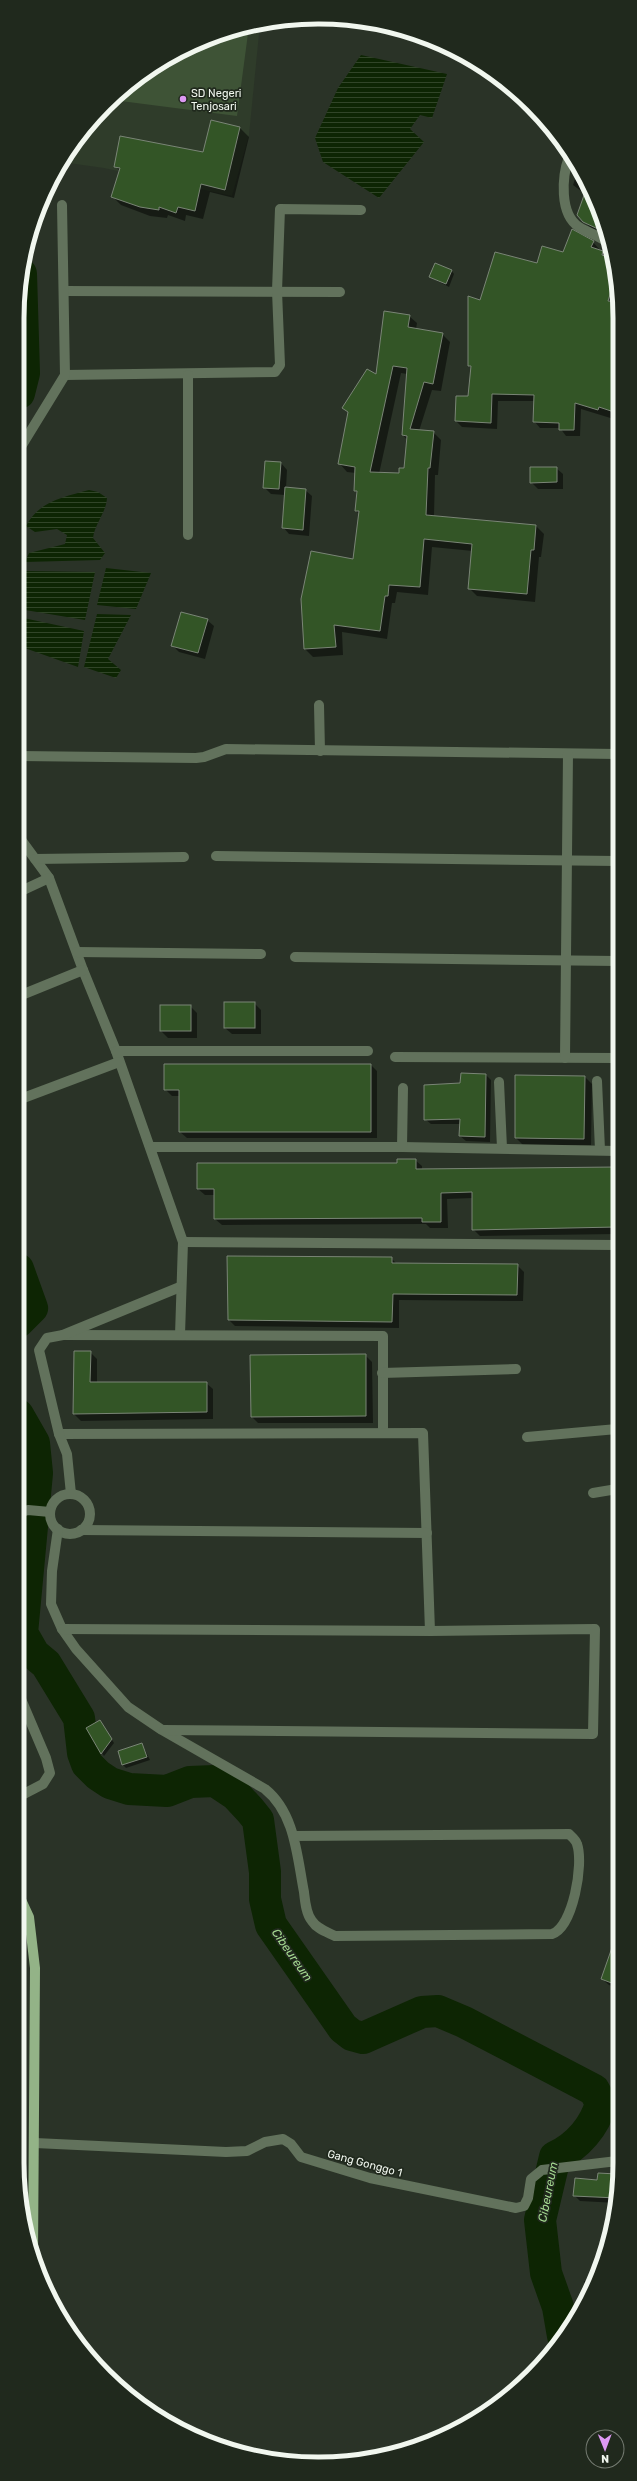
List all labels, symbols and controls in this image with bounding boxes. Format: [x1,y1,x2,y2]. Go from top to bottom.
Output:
place label: SD Negeri Tenjosari [191,87,242,113]
marker: SD Negeri Tenjosari [178,94,188,104]
water label: Cibeureum [269,1926,315,1984]
street label: Gang Gonggo 1 [326,2147,404,2180]
water label: Cibeureum [535,2160,561,2223]
north arrow [585,2429,625,2469]
text: N [601,2452,609,2465]

